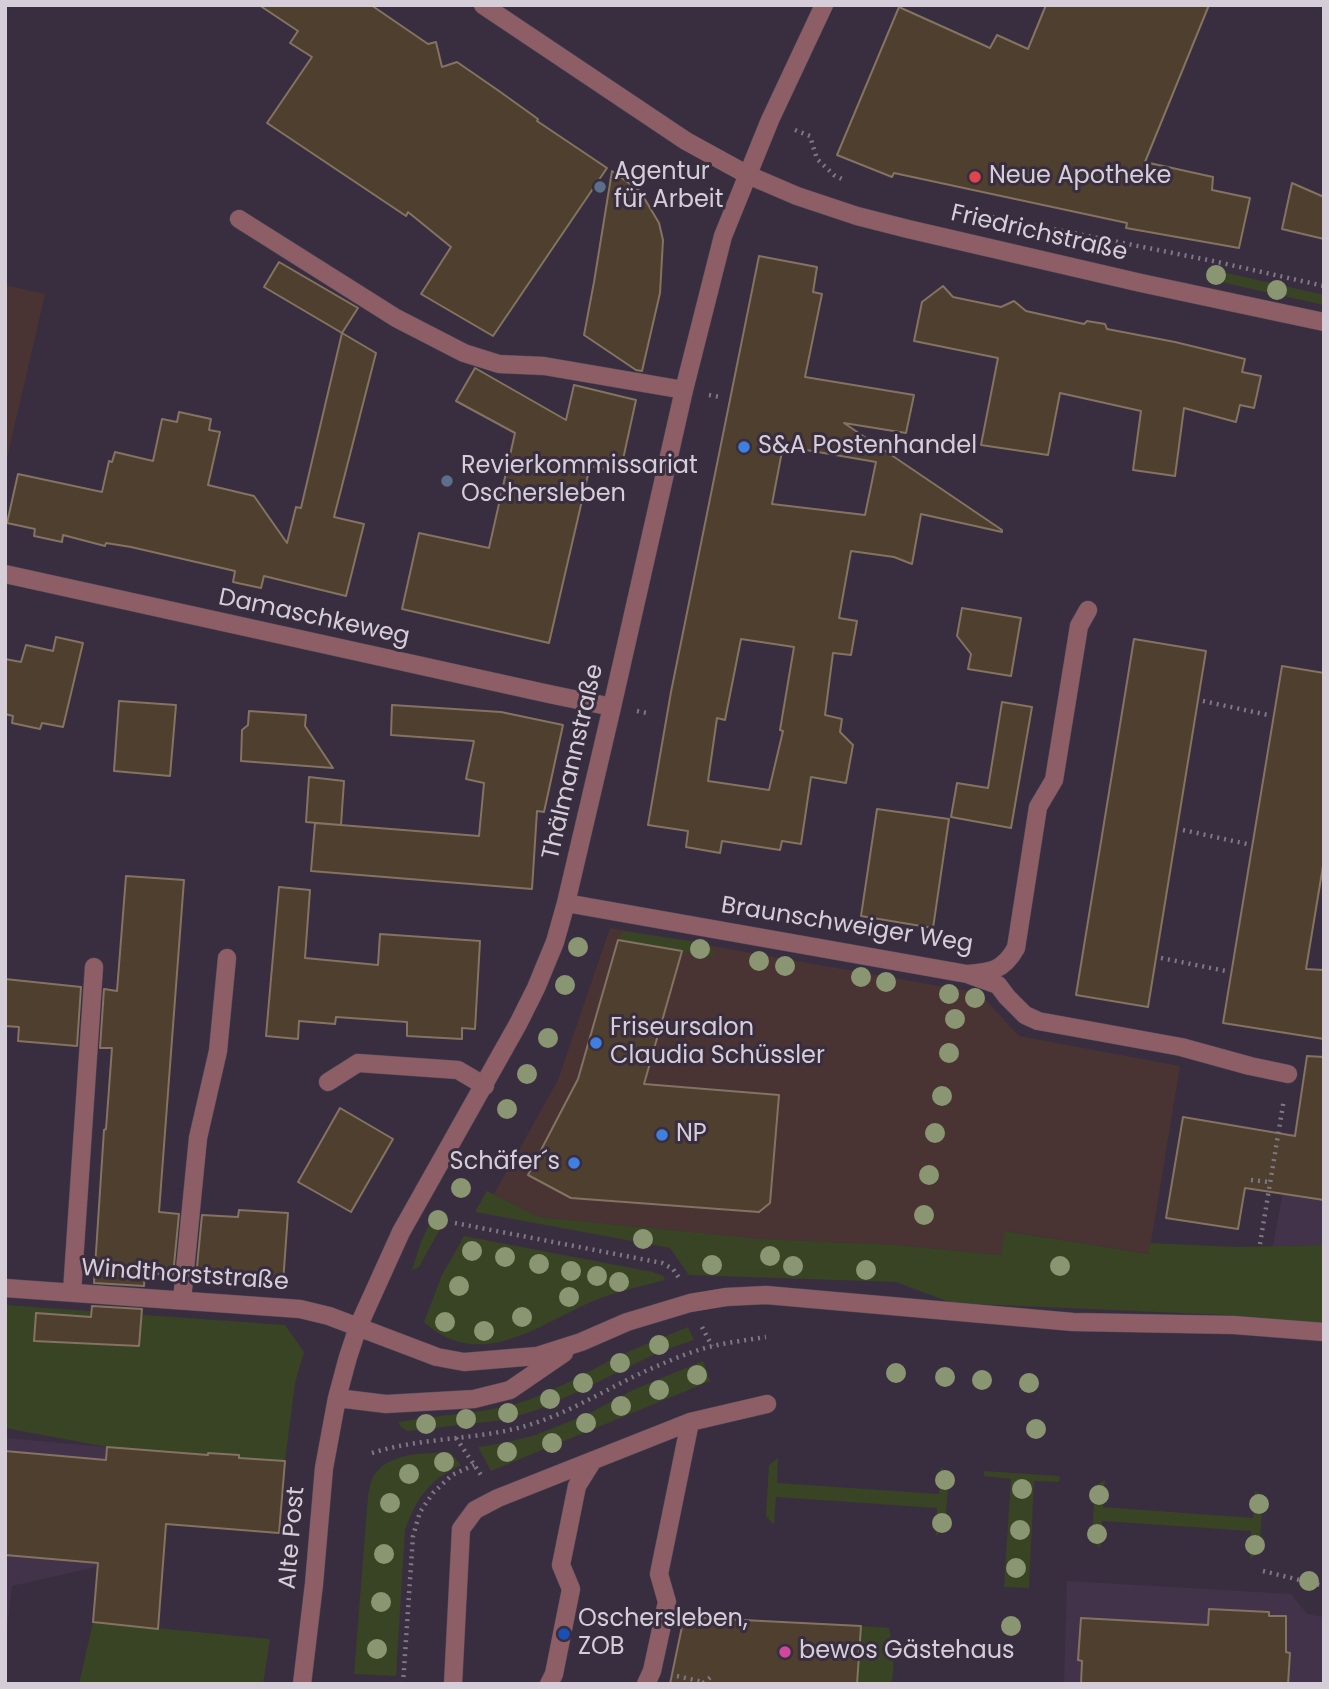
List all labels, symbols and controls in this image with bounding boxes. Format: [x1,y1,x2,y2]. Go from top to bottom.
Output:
place label: Agentur für Arbeit [614,159,723,215]
place label: Neue Apotheke [989,163,1171,191]
marker: Neue Apotheke [967,169,983,185]
marker: Agentur für Arbeit [592,179,608,195]
street label: Friedrichstraße [948,200,1130,268]
place label: S&A Postenhandel [758,433,977,461]
marker: S&A Postenhandel [736,439,752,455]
place label: Revierkommissariat Oschersleben [461,453,698,509]
marker: Revierkommissariat Oschersleben [439,473,455,489]
street label: Damaschkeweg [216,584,412,652]
street label: Thälmannstraße [537,661,611,863]
street label: Braunschweiger Weg [719,892,975,960]
place label: Friseursalon Claudia Schüssler [610,1015,825,1071]
marker: Friseursalon Claudia Schüssler [588,1035,604,1051]
place label: NP [676,1121,707,1149]
marker: NP [654,1127,670,1143]
place label: Schäfer´s [450,1149,560,1177]
marker: Schäfer´s [566,1155,582,1171]
street label: Windthorststraße [80,1254,290,1298]
street label: Alte Post [274,1486,312,1590]
place label: Oschersleben, ZOB [578,1606,748,1662]
marker: Oschersleben, ZOB [556,1626,572,1642]
place label: bewos Gästehaus [799,1638,1015,1666]
marker: bewos Gästehaus [777,1644,793,1660]

